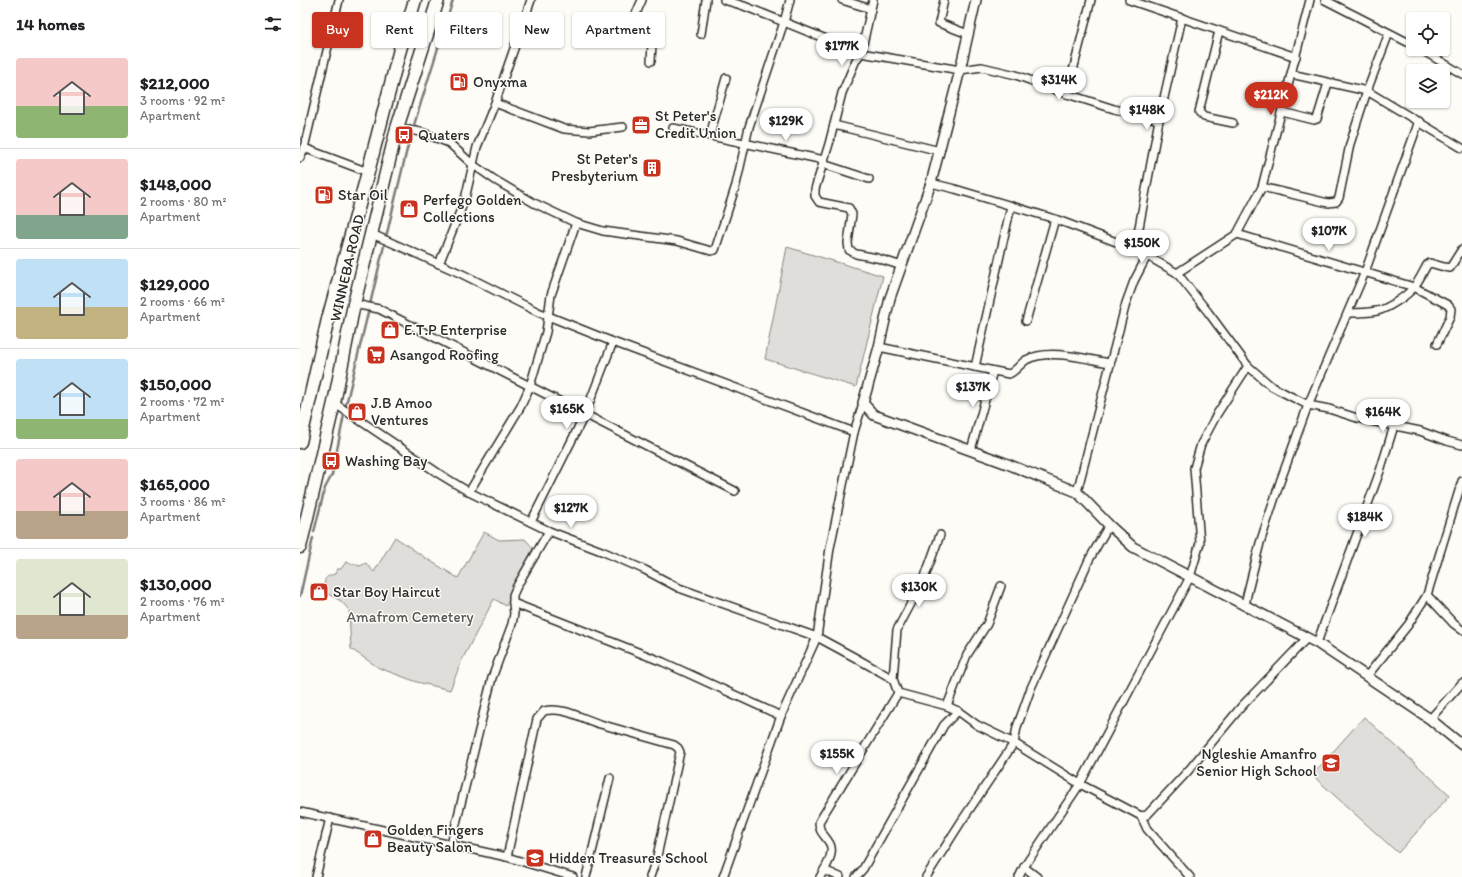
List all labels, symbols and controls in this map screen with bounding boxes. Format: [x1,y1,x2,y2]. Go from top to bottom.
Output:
chip: Buy [312,12,363,48]
chip: Rent [371,12,427,48]
chip: Filters [435,12,502,48]
chip: New [510,12,564,48]
chip: Apartment [572,12,665,48]
map controls [1406,12,1450,108]
button: locate [1406,12,1450,56]
icon: filters [262,13,284,35]
text: 14 homes [16,14,85,34]
pin: $177K [814,33,870,67]
text: $177K [825,38,859,53]
button: layers [1406,64,1450,108]
pin: $314K [1031,67,1087,101]
fuel station icon: Onyxma [448,71,470,93]
text: $314K [1041,72,1077,87]
text: $212,000 [140,73,210,93]
place label: Onyxma [473,73,527,91]
icon: home [48,74,96,122]
pin: $212K [1243,82,1299,116]
text: $212K [1254,87,1288,102]
text: 3 rooms · 92 m² [140,93,225,108]
pin: $148K [1119,97,1175,131]
text: $148K [1129,102,1165,117]
place label: St Peter's Credit Union [655,107,736,142]
text: Apartment [140,108,201,123]
pin: $129K [758,108,814,142]
text: $129K [769,113,803,128]
office icon: St Peter's Credit Union [630,114,652,136]
bus stop icon: Quaters [393,124,415,146]
place label: Quaters [418,126,470,144]
place label: St Peter's Presbyterium [551,150,638,185]
building icon: St Peter's Presbyterium [641,157,663,179]
text: $148,000 [140,174,212,194]
icon: home [48,175,96,223]
fuel station icon: Star Oil [313,184,335,206]
place label: Star Oil [338,186,389,204]
place label: Perfego Golden Collections [423,191,522,226]
text: 2 rooms · 80 m² [140,194,227,209]
shop icon: Perfego Golden Collections [398,198,420,220]
text: Apartment [140,209,201,224]
street label: WINNEBA ROAD [326,213,368,323]
pin: $107K [1301,218,1357,252]
text: $107K [1311,223,1347,238]
pin: $150K [1114,230,1170,264]
text: $150K [1124,235,1160,250]
text: $129,000 [140,274,210,294]
icon: home [48,275,96,323]
text: 2 rooms · 66 m² [140,294,225,309]
text: Apartment [140,309,201,324]
shop icon: E.T.P Enterprise [379,319,401,341]
place label: E.T.P Enterprise [404,321,507,339]
supermarket icon: Asangod Roofing [365,344,387,366]
place label: Asangod Roofing [390,346,499,364]
text: $150,000 [140,374,211,394]
pin: $137K [945,374,1001,408]
icon: home [48,375,96,423]
text: $137K [956,379,990,394]
text: 2 rooms · 72 m² [140,394,225,409]
place label: J.B Amoo Ventures [371,394,432,429]
pin: $165K [539,396,595,430]
pin: $164K [1355,399,1411,433]
shop icon: J.B Amoo Ventures [346,401,368,423]
text: $165K [550,401,584,416]
text: $164K [1365,404,1401,419]
text: Apartment [140,409,201,424]
bus stop icon: Washing Bay [320,450,342,472]
place label: Washing Bay [345,452,427,470]
text: $165,000 [140,474,210,494]
icon: home [48,475,96,523]
text: 3 rooms · 86 m² [140,494,226,509]
pin: $127K [543,495,599,529]
text: $127K [554,500,588,515]
pin: $184K [1337,504,1393,538]
text: Apartment [140,509,201,524]
text: $184K [1347,509,1383,524]
text: $130,000 [140,574,212,594]
pin: $130K [891,574,947,608]
icon: home [48,575,96,623]
text: $130K [901,579,937,594]
shop icon: Star Boy Haircut [308,581,330,603]
place label: Star Boy Haircut [333,583,440,601]
text: 2 rooms · 76 m² [140,594,225,609]
park label: Amafrom Cemetery [346,608,474,626]
text: Apartment [140,609,201,624]
pin: $155K [809,741,865,775]
place label: Ngleshie Amanfro Senior High School [1196,745,1318,780]
text: $155K [820,746,854,761]
school or university icon: Ngleshie Amanfro Senior High School [1320,752,1342,774]
place label: Golden Fingers Beauty Salon [387,821,484,856]
shop icon: Golden Fingers Beauty Salon [362,828,384,850]
school or university icon: Hidden Treasures School [524,847,546,869]
place label: Hidden Treasures School [549,849,709,867]

